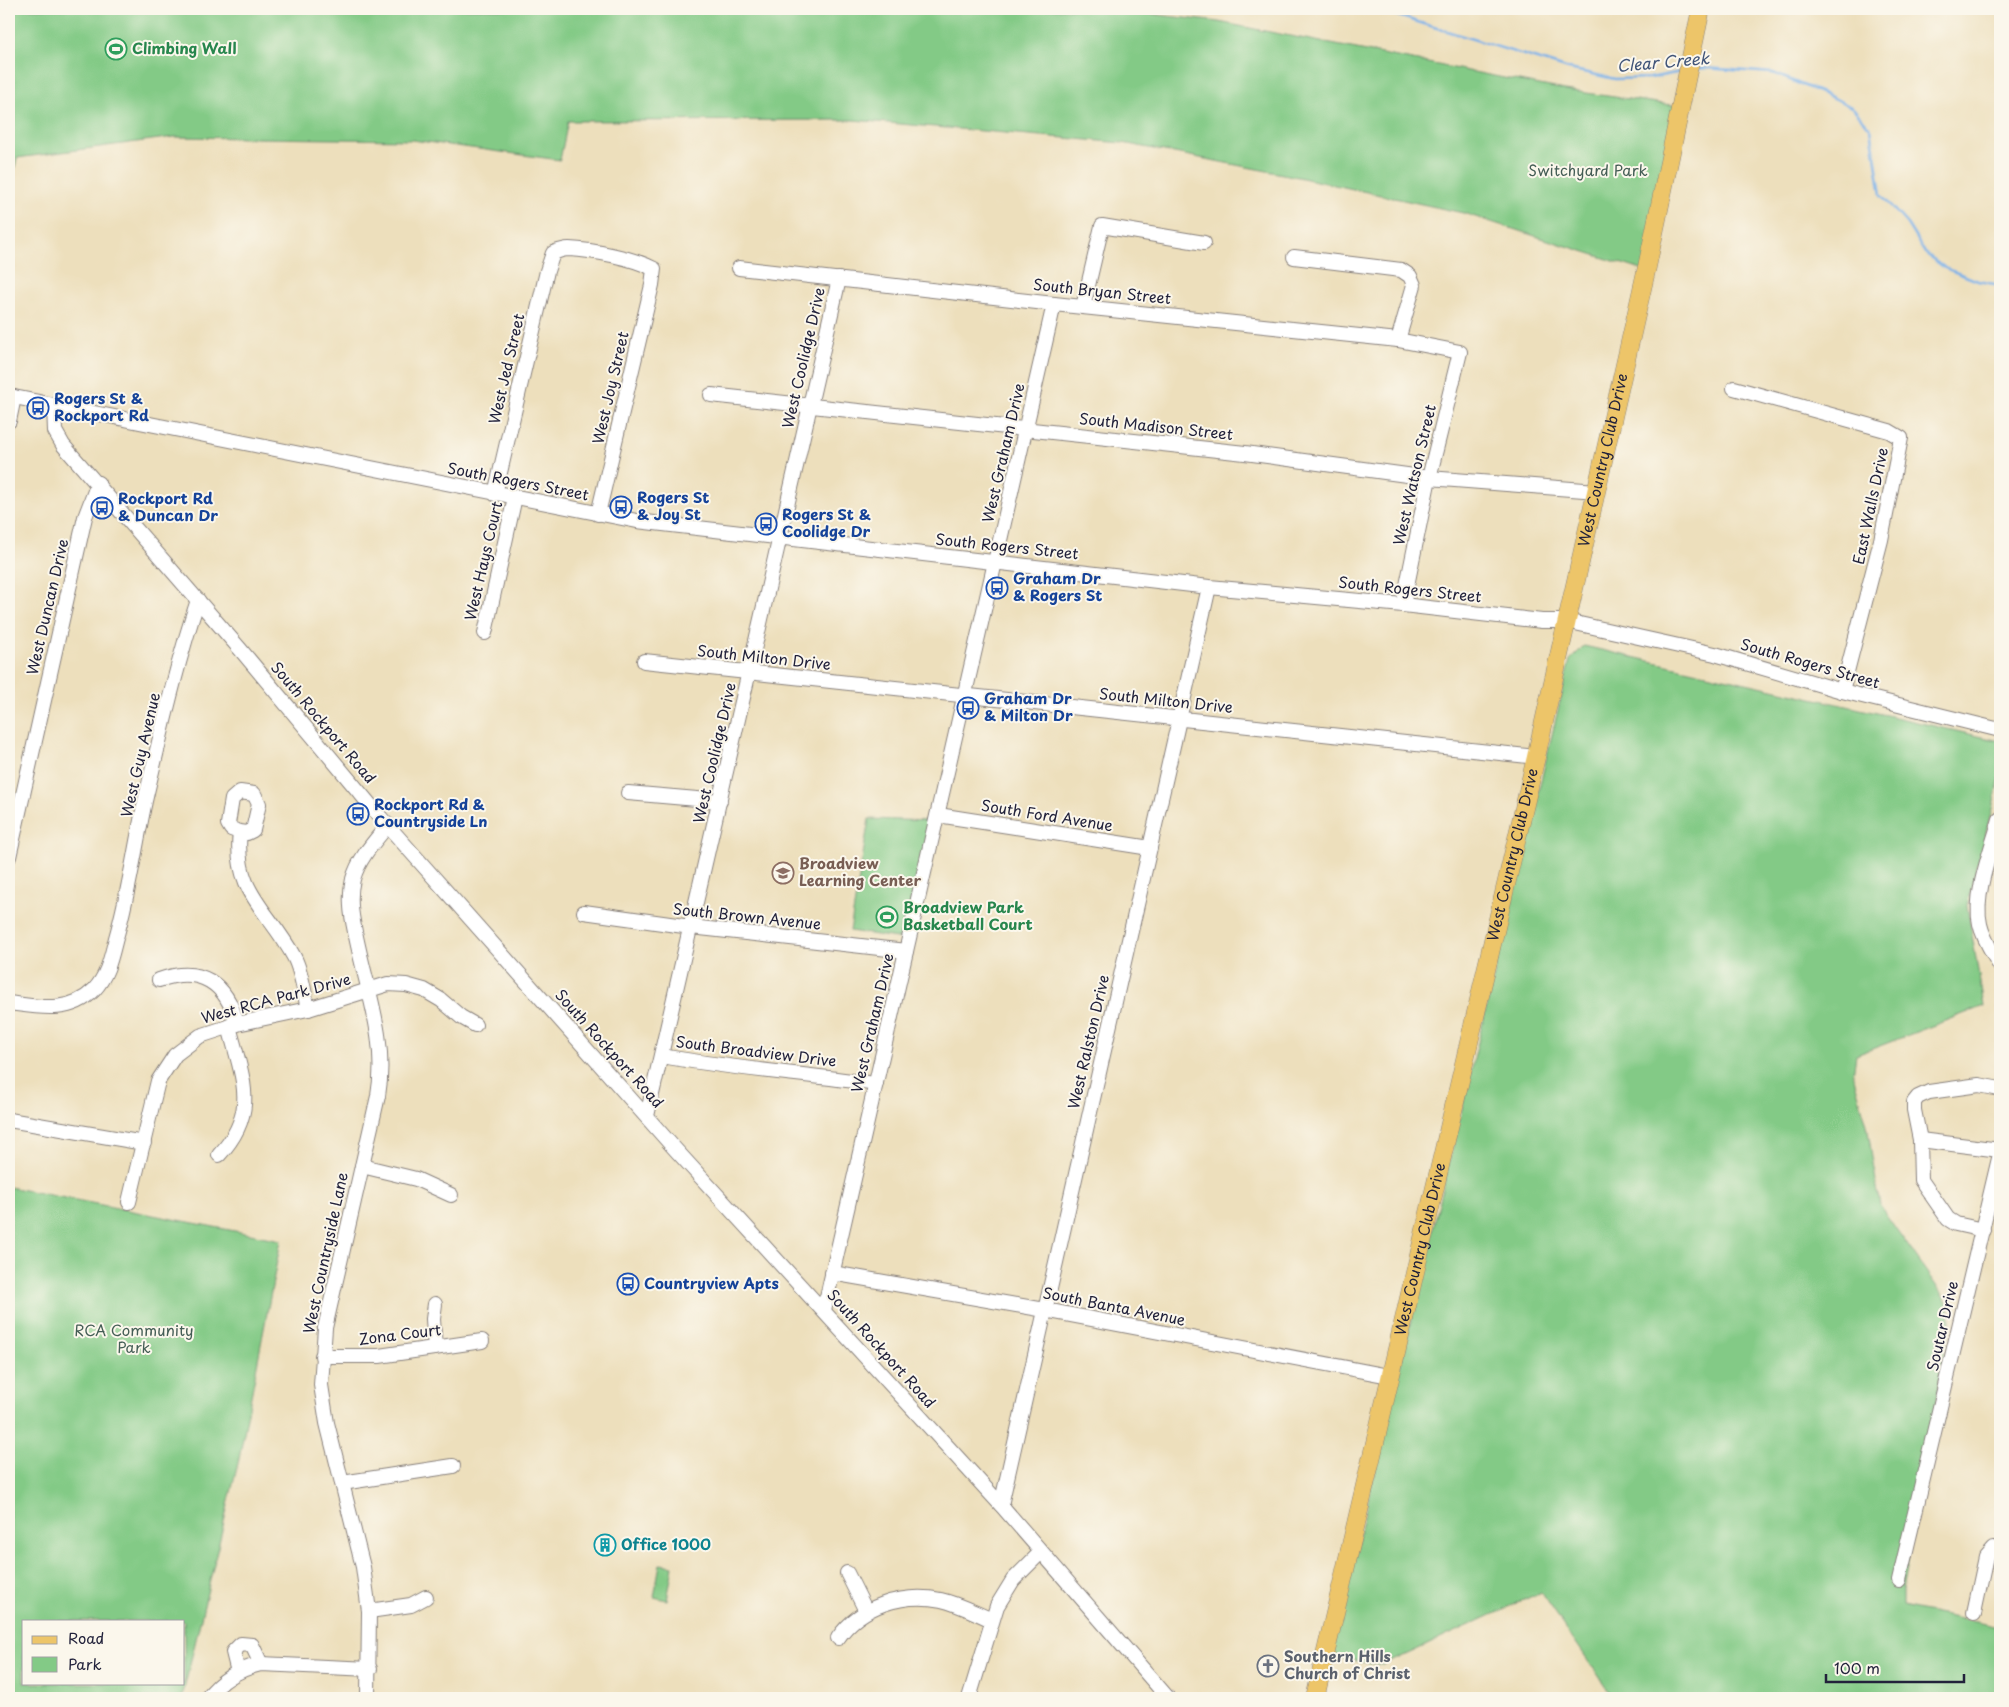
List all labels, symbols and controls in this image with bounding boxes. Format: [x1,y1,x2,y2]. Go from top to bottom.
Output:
place label: Climbing Wall [132,36,236,59]
sports icon: Climbing Wall [104,37,128,61]
water label: Clear Creek [1616,45,1711,77]
park label: Switchyard Park [1528,158,1648,181]
street label: South Bryan Street [1032,272,1172,309]
street label: West Coolidge Drive [775,285,830,430]
street label: West Jed Street [482,311,529,426]
street label: West Joy Street [585,329,634,446]
street label: West Country Club Drive [1571,371,1633,549]
street label: West Graham Drive [975,381,1030,525]
place label: Rogers St & Rockport Rd [54,386,149,426]
bus stop icon: Rogers St & Rockport Rd [26,396,50,420]
street label: West Watson Street [1386,402,1441,547]
street label: South Madison Street [1078,406,1234,445]
street label: East Walls Drive [1846,445,1893,566]
street label: South Rogers Street [446,456,591,506]
place label: Rogers St & Joy St [637,485,709,525]
place label: Rockport Rd & Duncan Dr [118,486,218,526]
bus stop icon: Rogers St & Joy St [609,495,633,519]
bus stop icon: Rockport Rd & Duncan Dr [90,496,114,520]
street label: West Hays Court [458,499,507,623]
place label: Rogers St & Coolidge Dr [782,502,871,542]
bus stop icon: Rogers St & Coolidge Dr [754,512,778,536]
street label: South Rogers Street [935,527,1080,564]
street label: West Duncan Drive [20,536,73,677]
place label: Graham Dr & Rogers St [1013,566,1102,606]
street label: South Rogers Street [1338,570,1483,607]
bus stop icon: Graham Dr & Rogers St [985,576,1009,600]
street label: South Rogers Street [1738,632,1883,693]
street label: South Milton Drive [696,638,832,675]
street label: South Rockport Road [266,656,382,788]
street label: West Coolidge Drive [686,680,741,825]
street label: South Milton Drive [1098,681,1234,718]
place label: Graham Dr & Milton Dr [984,686,1073,726]
street label: West Guy Avenue [114,690,165,819]
bus stop icon: Graham Dr & Milton Dr [956,696,980,720]
street label: West Country Club Drive [1480,766,1543,943]
place label: Rockport Rd & Countryside Ln [374,792,487,832]
street label: South Ford Avenue [980,793,1115,836]
bus stop icon: Rockport Rd & Countryside Ln [346,802,370,826]
place label: Broadview Learning Center [799,851,921,891]
school or university icon: Broadview Learning Center [771,861,795,885]
place label: Broadview Park Basketball Court [903,895,1033,935]
street label: South Brown Avenue [672,896,822,935]
sports icon: Broadview Park Basketball Court [875,905,899,929]
street label: West Graham Drive [844,951,899,1095]
street label: West RCA Park Drive [198,967,353,1029]
street label: West Ralston Drive [1061,972,1114,1111]
street label: South Rockport Road [550,984,670,1112]
street label: South Broadview Drive [675,1029,838,1072]
street label: West Country Club Drive [1387,1160,1450,1338]
street label: West Countryside Lane [296,1170,353,1336]
place label: Countryview Apts [644,1271,779,1294]
bus stop icon: Countryview Apts [616,1272,640,1296]
street label: Soutar Drive [1920,1278,1963,1373]
street label: South Banta Avenue [1041,1280,1188,1331]
street label: South Rockport Road [822,1284,942,1412]
street label: Zona Court [357,1317,442,1350]
park label: RCA Community Park [74,1318,194,1358]
place label: Office 1000 [621,1532,711,1555]
building icon: Office 1000 [593,1533,617,1557]
legend [22,1620,185,1684]
text: Road [68,1626,104,1649]
place label: Southern Hills Church of Christ [1284,1644,1410,1684]
text: Park [68,1652,102,1675]
scale bar [1826,1652,1964,1684]
church icon: Southern Hills Church of Christ [1256,1654,1280,1678]
text: 100 m [1834,1656,1880,1679]

